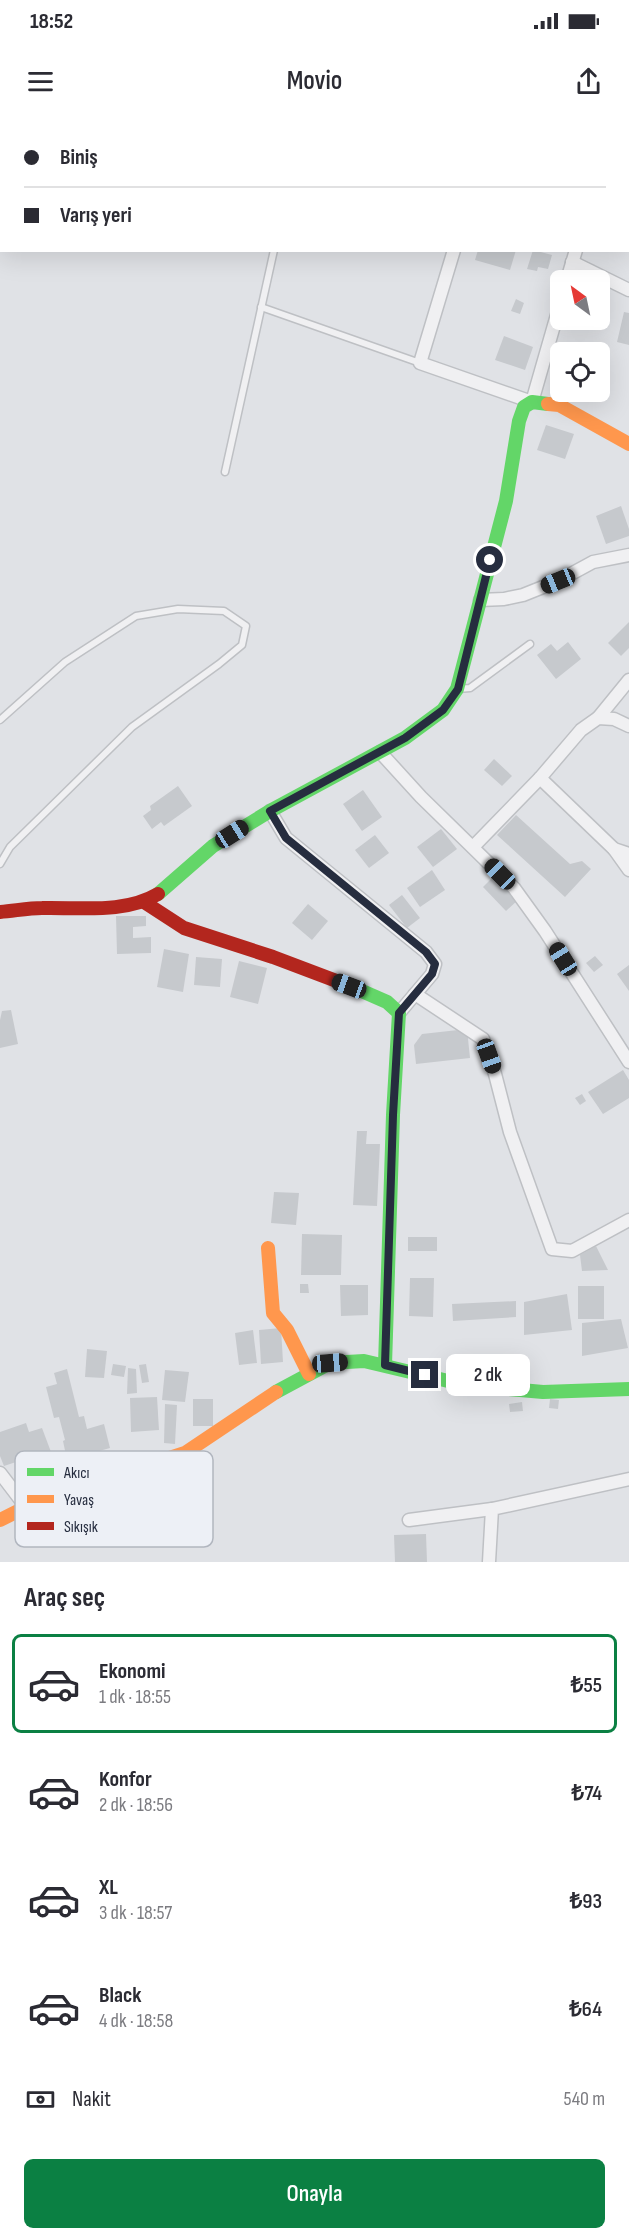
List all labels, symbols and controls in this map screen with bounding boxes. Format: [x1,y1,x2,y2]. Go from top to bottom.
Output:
text: 18:52 [30,8,73,35]
icon: menu [24,65,57,98]
text: Movio [287,65,342,97]
icon: share [572,65,605,98]
text: Biniş [60,144,98,171]
text: Varış yeri [60,202,132,229]
north arrow [550,270,610,330]
map controls [550,270,610,402]
button: locate [550,342,610,402]
route start [476,546,503,573]
car [538,566,578,596]
car [212,817,252,851]
car [481,855,519,893]
car [546,939,580,979]
car [329,971,369,1001]
car [474,1036,504,1076]
car [311,1353,349,1373]
callout: 2 dk [446,1354,530,1396]
route end [411,1361,438,1388]
text: 2 dk [474,1363,502,1387]
legend [15,1451,213,1547]
text: Akıcı [63,1464,89,1483]
text: Yavaş [64,1491,94,1510]
text: Sıkışık [64,1518,98,1537]
text: Araç seç [24,1582,105,1614]
icon: car [27,1657,81,1711]
text: Ekonomi [99,1658,165,1685]
text: ₺55 [571,1672,602,1699]
text: 1 dk · 18:55 [99,1685,171,1709]
icon: car [27,1765,81,1819]
text: Konfor [99,1766,152,1793]
text: ₺74 [572,1780,602,1807]
text: 2 dk · 18:56 [99,1793,173,1817]
icon: car [27,1873,81,1927]
text: XL [99,1874,118,1901]
text: ₺93 [570,1888,602,1915]
text: 3 dk · 18:57 [99,1901,172,1925]
icon: car [27,1981,81,2035]
text: Black [99,1982,141,2009]
text: ₺64 [569,1996,602,2023]
text: 4 dk · 18:58 [99,2009,173,2033]
icon: cash [24,2083,57,2116]
text: Nakit [72,2086,111,2113]
text: 540 m [564,2087,605,2111]
button: Onayla [24,2159,605,2228]

